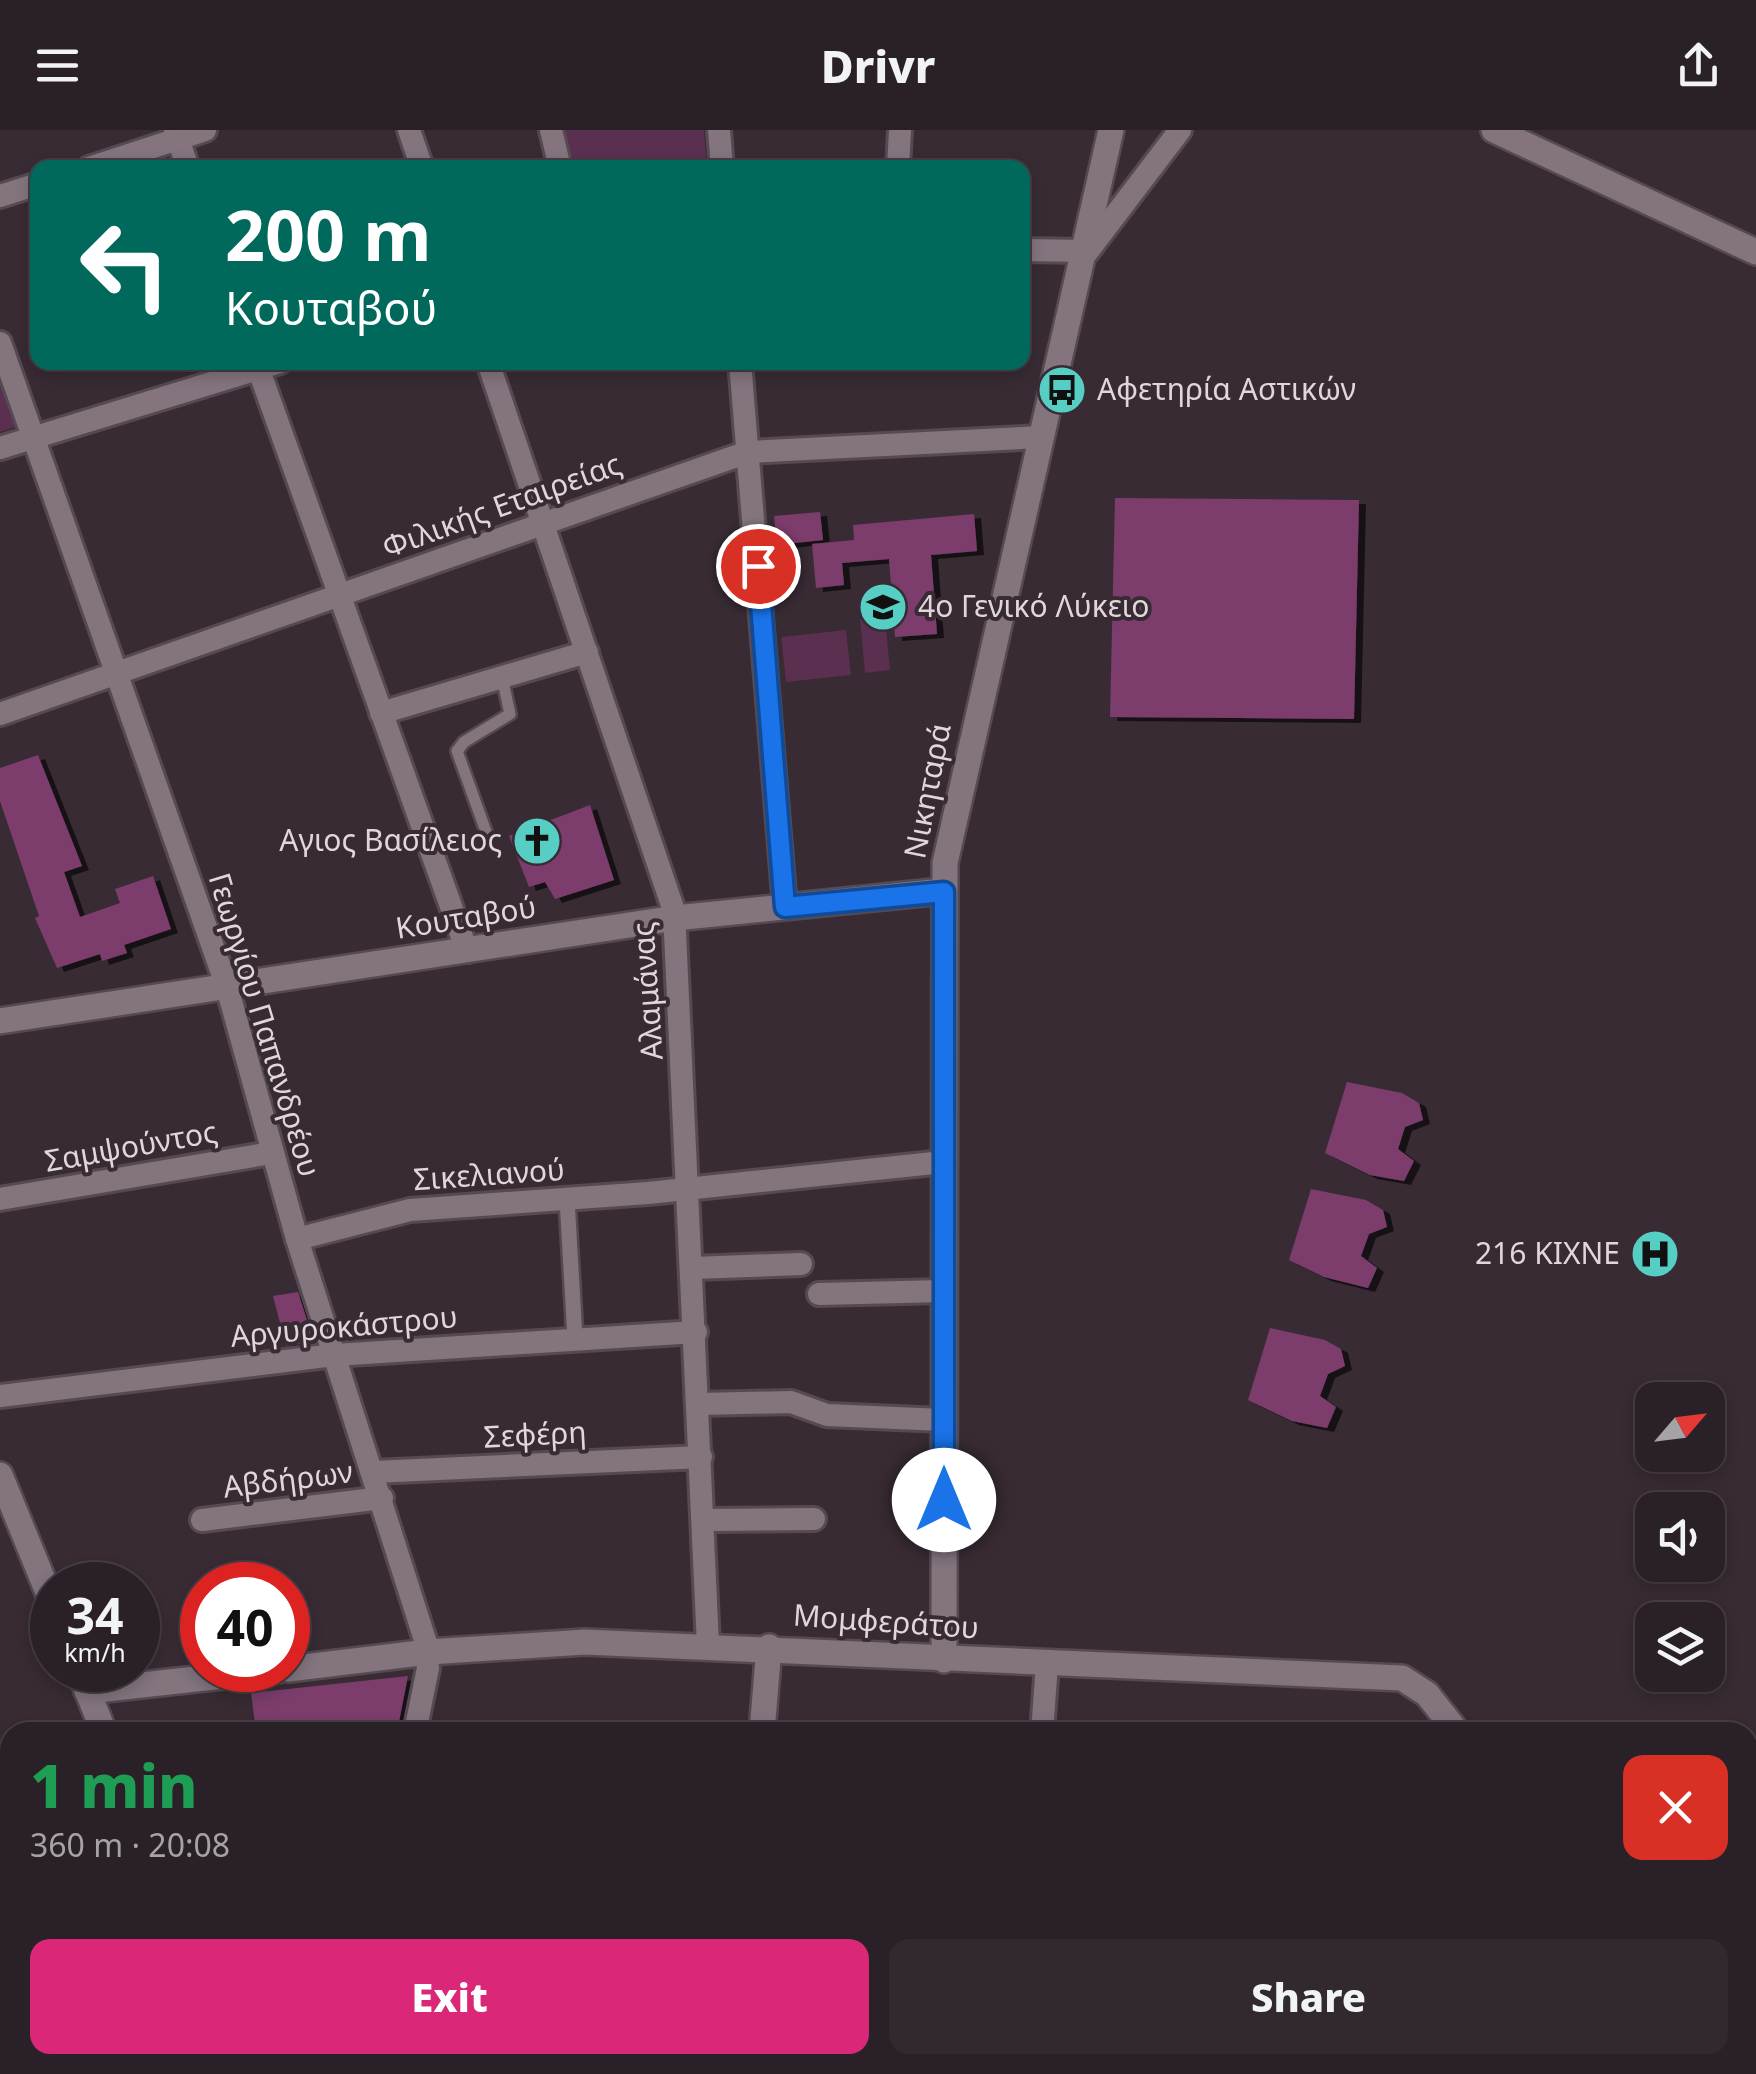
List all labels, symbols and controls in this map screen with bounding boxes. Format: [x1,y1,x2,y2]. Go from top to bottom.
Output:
text: Drivr [821,35,935,96]
icon: menu [30,38,85,93]
icon: share [1671,38,1726,93]
text: 200 m [225,186,432,282]
icon: left [60,200,190,330]
text: Κουταβού [225,277,437,338]
bus stop icon: Αφετηρία Αστικών [1036,364,1088,416]
place label: Αφετηρία Αστικών [1097,368,1356,409]
street label: Φιλικής Εταιρείας [376,442,627,567]
pin [716,524,801,609]
icon: arrive [731,539,786,594]
school or university icon: 4ο Γενικό Λύκειο [857,581,909,633]
place label: 4ο Γενικό Λύκειο [918,585,1149,626]
street label: Νικηταρά [893,720,960,862]
church icon: Αγιος Βασίλειος [511,815,563,867]
place label: Αγιος Βασίλειος [279,819,502,860]
street label: Γεωργίου Παπανδρέου [200,868,331,1181]
street label: Κουταβού [393,885,539,948]
street label: Αλαμάνας [621,921,672,1062]
street label: Σαμψούντος [41,1110,220,1181]
street label: Σικελιανού [412,1148,566,1199]
hospital icon: 216 ΚΙΧΝΕ [1629,1228,1681,1280]
place label: 216 ΚΙΧΝΕ [1475,1232,1620,1273]
street label: Αργυροκάστρου [229,1295,459,1356]
north arrow [1635,1382,1725,1472]
map controls [1635,1382,1725,1692]
street label: Σεφέρη [482,1410,587,1457]
position arrow [892,1448,996,1552]
street label: Αβδήρων [221,1450,355,1507]
button: sound [1635,1492,1725,1582]
speed limit sign: 40 [180,1562,310,1692]
text: 34 [66,1581,124,1649]
street label: Μομφεράτου [792,1594,980,1647]
button: layers [1635,1602,1725,1692]
text: km/h [64,1635,126,1669]
text: 1 min [30,1744,198,1826]
button: close [1623,1755,1728,1860]
text: 360 m · 20:08 [30,1823,230,1866]
button: Exit [30,1939,869,2054]
button: Share [889,1939,1728,2054]

